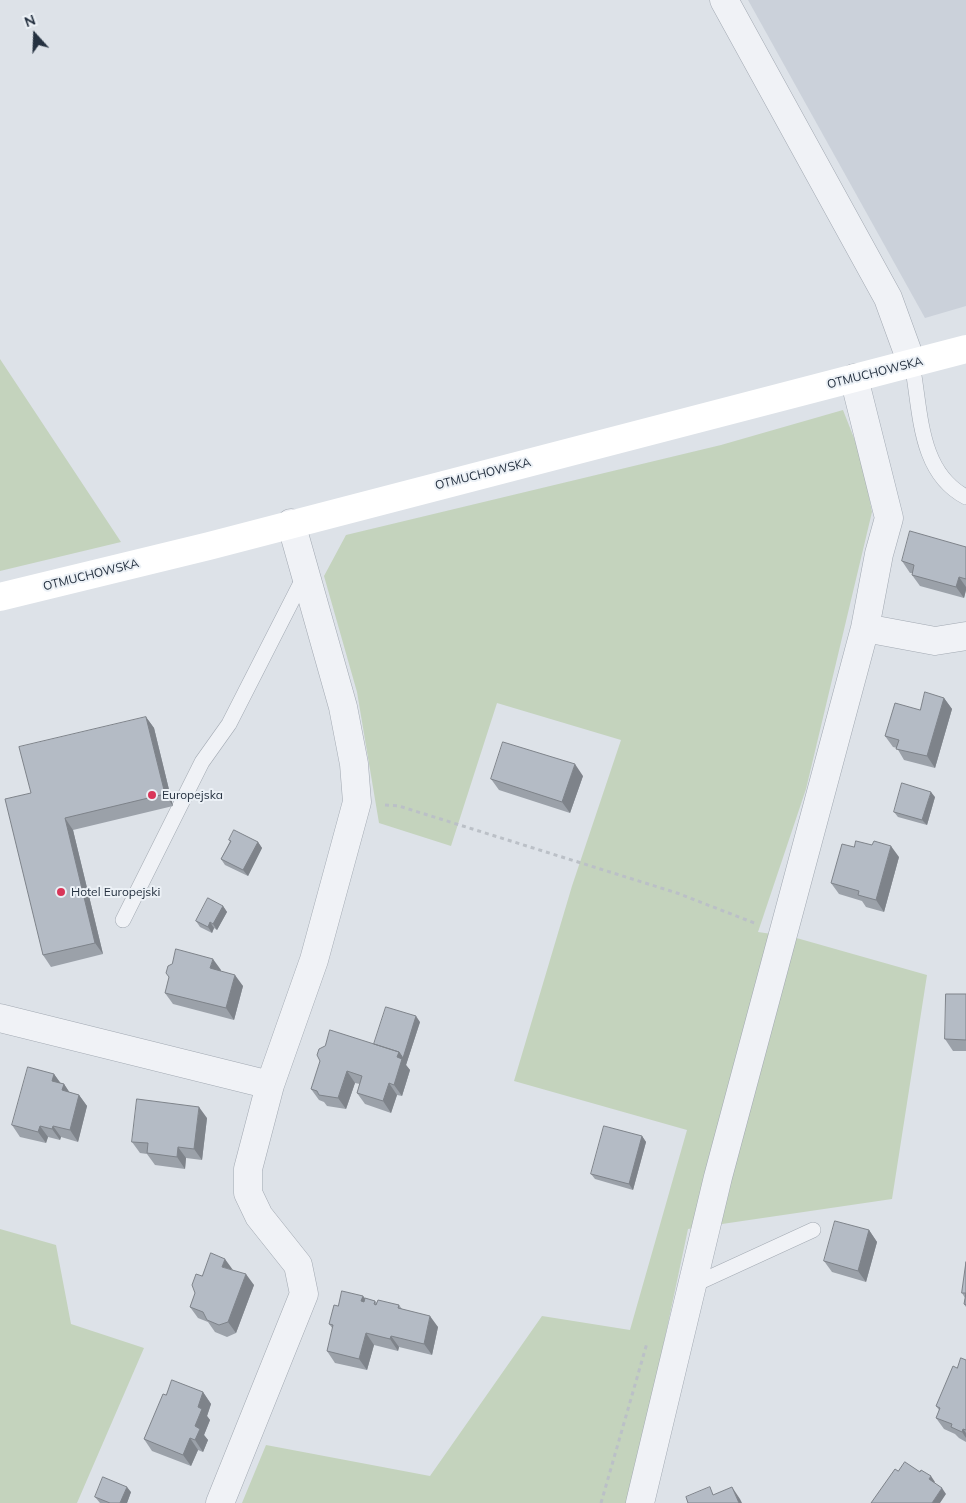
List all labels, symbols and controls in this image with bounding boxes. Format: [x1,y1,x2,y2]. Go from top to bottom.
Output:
north arrow [10,10,60,60]
text: N [22,11,38,31]
street label: OTMUCHOWSKA [826,354,924,392]
street label: OTMUCHOWSKA [434,455,532,493]
street label: OTMUCHOWSKA [42,556,140,594]
place label: Europejska [162,788,223,802]
marker: Europejska [146,789,158,801]
place label: Hotel Europejski [71,885,160,899]
marker: Hotel Europejski [55,886,67,898]

